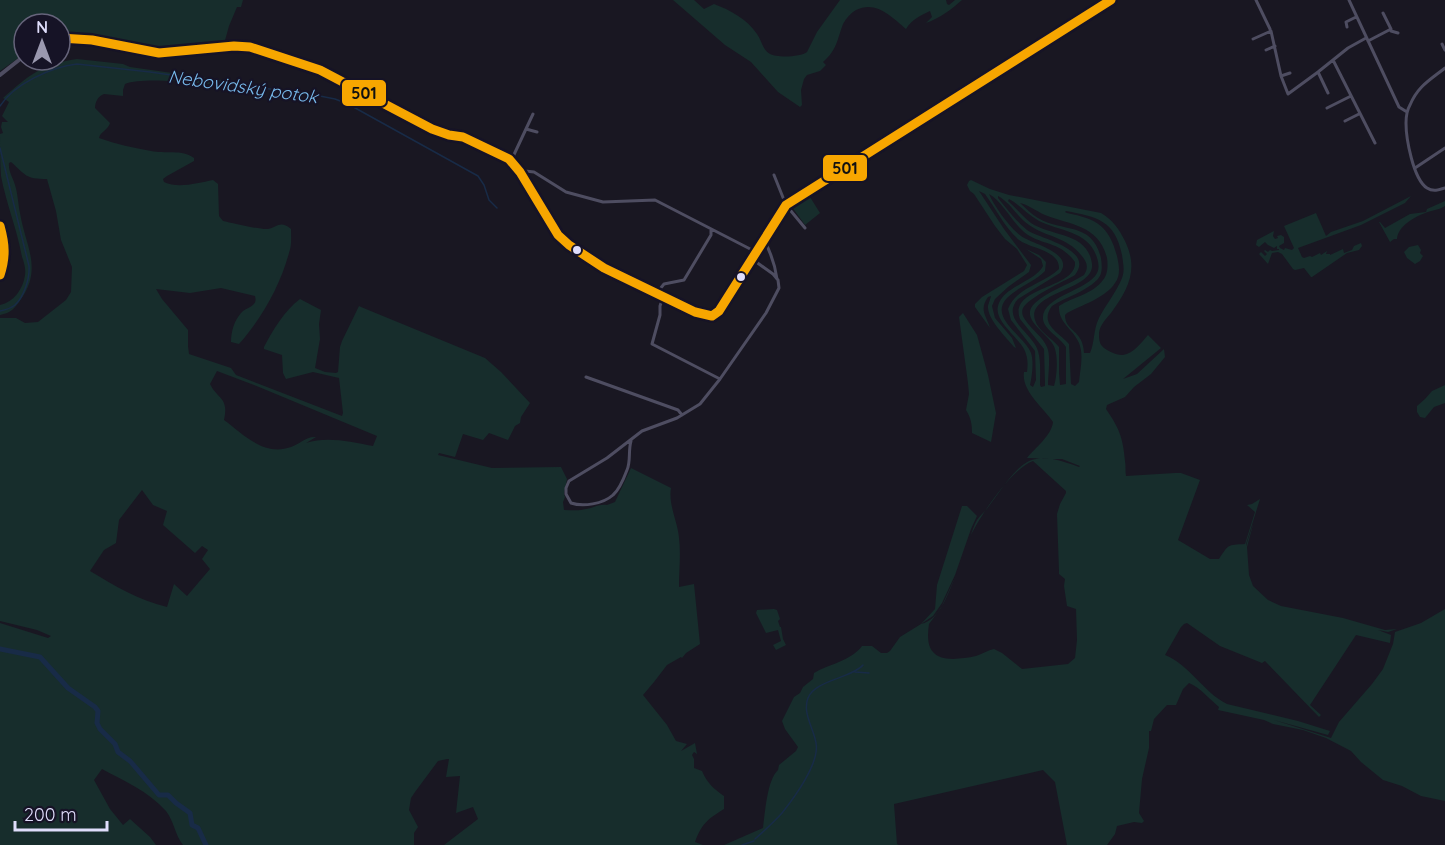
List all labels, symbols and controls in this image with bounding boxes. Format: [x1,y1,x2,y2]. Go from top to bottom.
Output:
north arrow [12,12,72,72]
text: N [36,17,48,37]
water label: Nebovidský potok [167,65,321,109]
line badge: 501 [341,79,387,107]
text: 501 [351,83,377,103]
line badge: 501 [822,154,868,182]
text: 501 [832,158,858,178]
unlabelled marker [571,244,583,256]
unlabelled marker [735,271,747,283]
scale bar [15,794,106,832]
text: 200 m [24,803,77,826]

